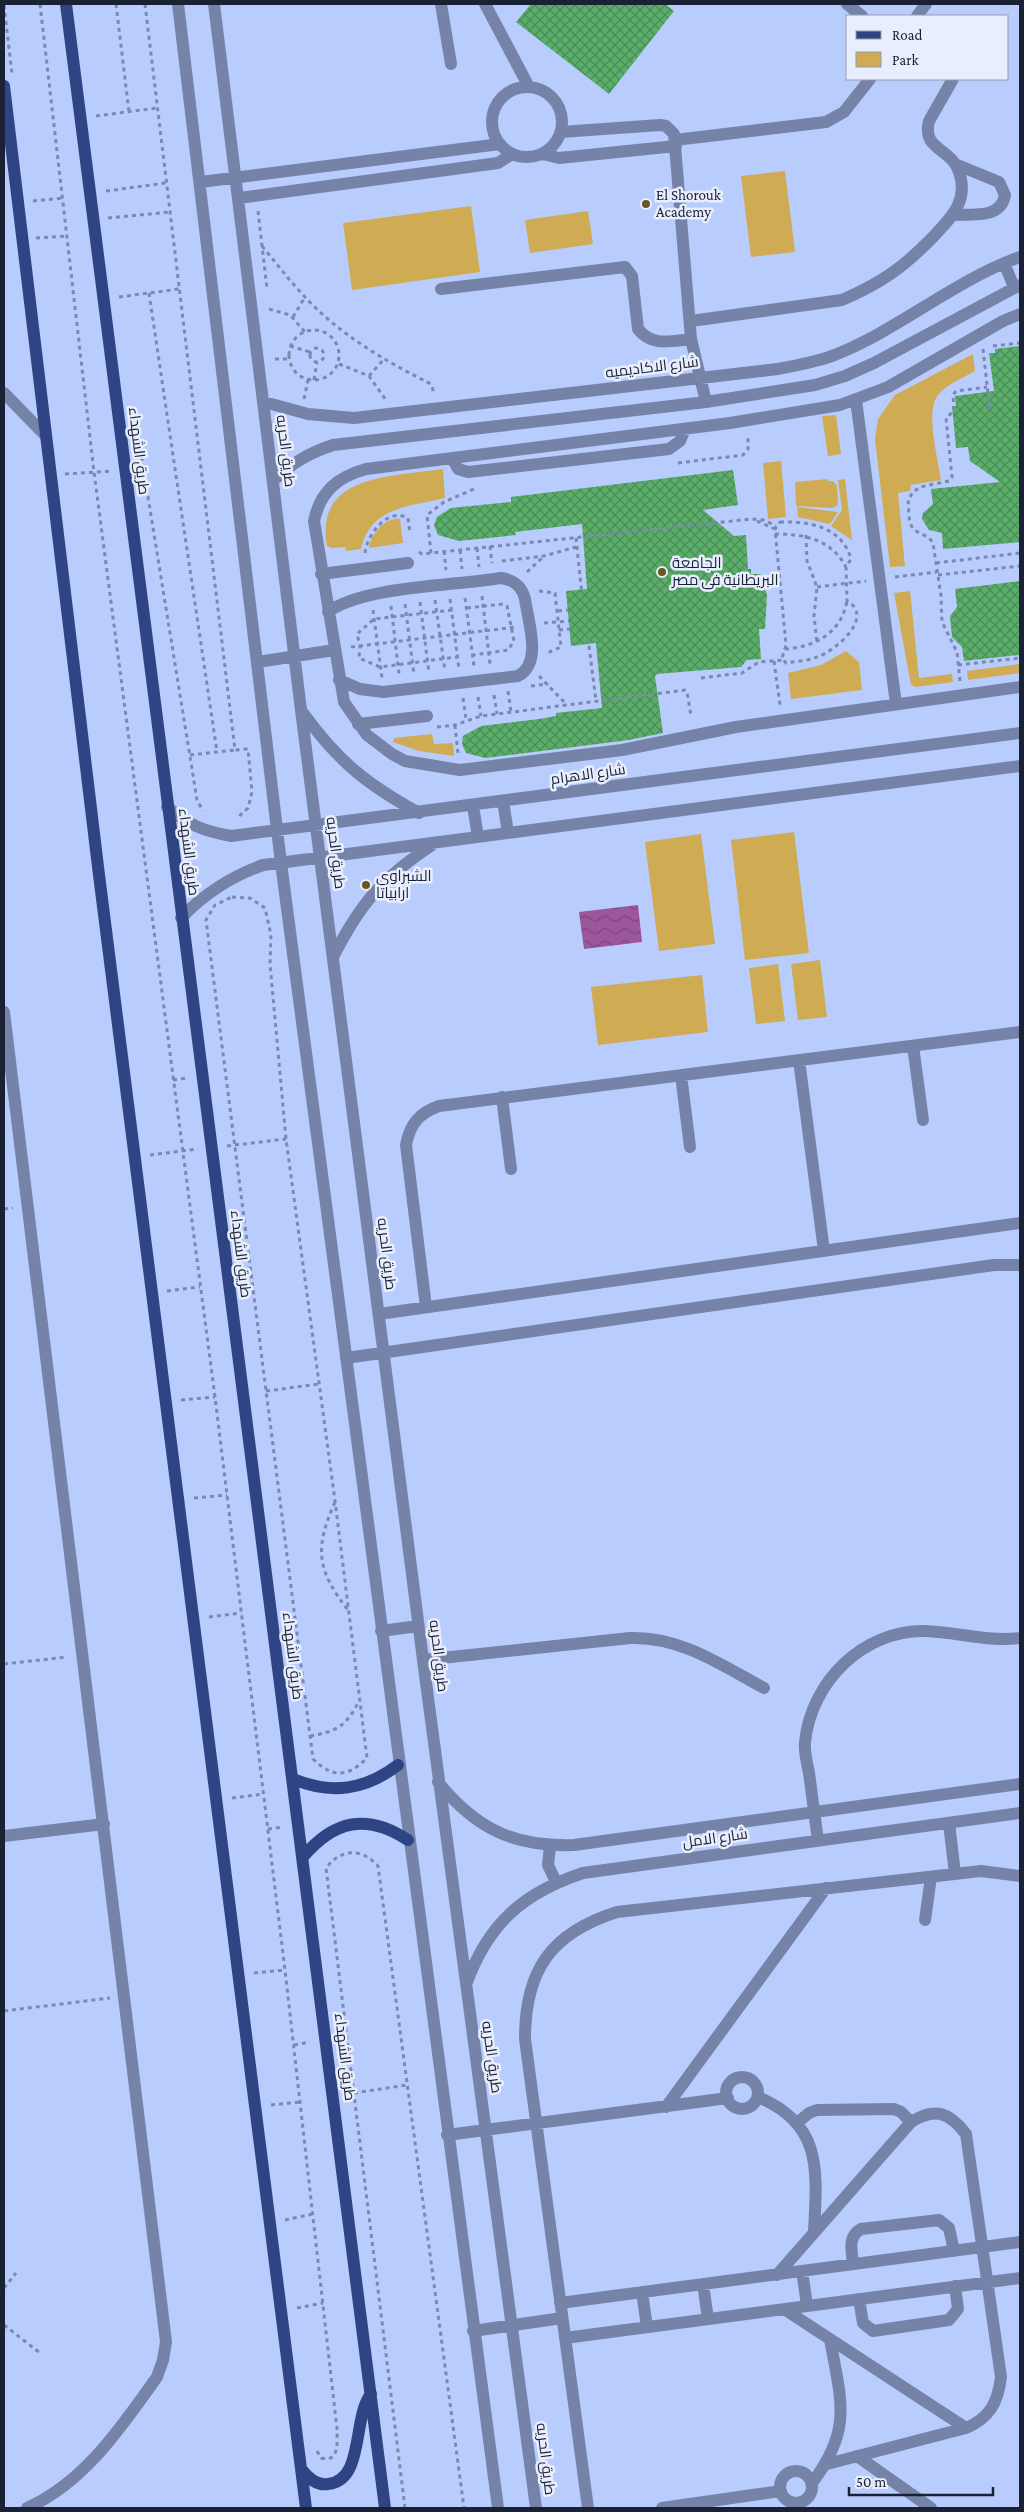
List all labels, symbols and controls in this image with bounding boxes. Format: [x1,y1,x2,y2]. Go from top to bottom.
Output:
legend [846,15,1009,80]
text: Road [892,27,923,43]
text: Park [892,52,919,68]
place label: El Shorouk Academy [656,187,722,221]
marker: El Shorouk Academy [640,198,652,210]
street label: شارع الاكاديميه [604,353,700,384]
street label: طريق الشهداء [124,406,152,496]
street label: طريق الحريه [272,414,298,488]
place label: الجامعة البريطانية فى مصر [671,555,778,590]
marker: الجامعة البريطانية فى مصر [656,566,668,578]
street label: شارع الاهرام [550,761,627,790]
street label: طريق الشهداء [174,807,202,897]
street label: طريق الحريه [322,816,348,890]
place label: الشبراوى ارابياتا [376,868,432,902]
marker: الشبراوى ارابياتا [360,879,372,891]
street label: طريق الشهداء [226,1209,254,1299]
street label: طريق الحريه [373,1217,399,1291]
street label: طريق الشهداء [278,1611,306,1701]
street label: طريق الحريه [425,1619,451,1693]
street label: شارع الامل [681,1826,749,1853]
street label: طريق الشهداء [330,2012,358,2102]
street label: طريق الحريه [477,2020,505,2094]
street label: طريق الحريه [532,2422,558,2496]
scale bar [849,2464,993,2496]
text: 50 m [856,2474,886,2490]

